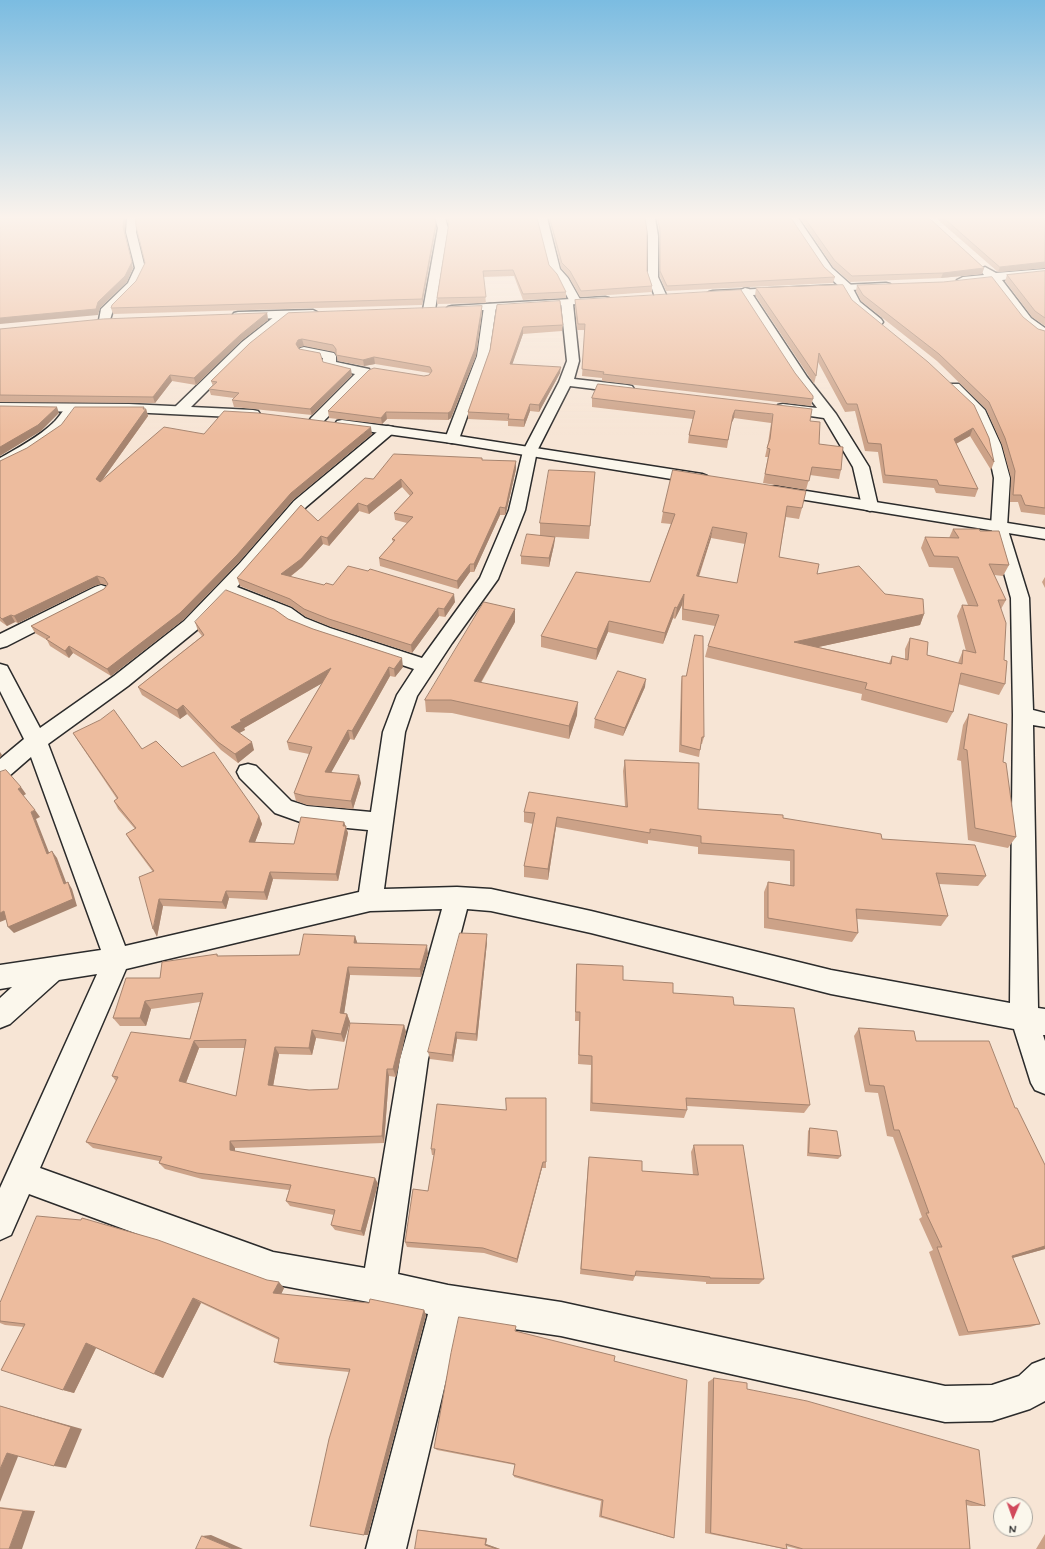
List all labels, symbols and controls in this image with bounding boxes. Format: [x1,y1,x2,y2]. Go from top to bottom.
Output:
north arrow [993,1497,1033,1537]
text: N [1009,1521,1017,1535]

